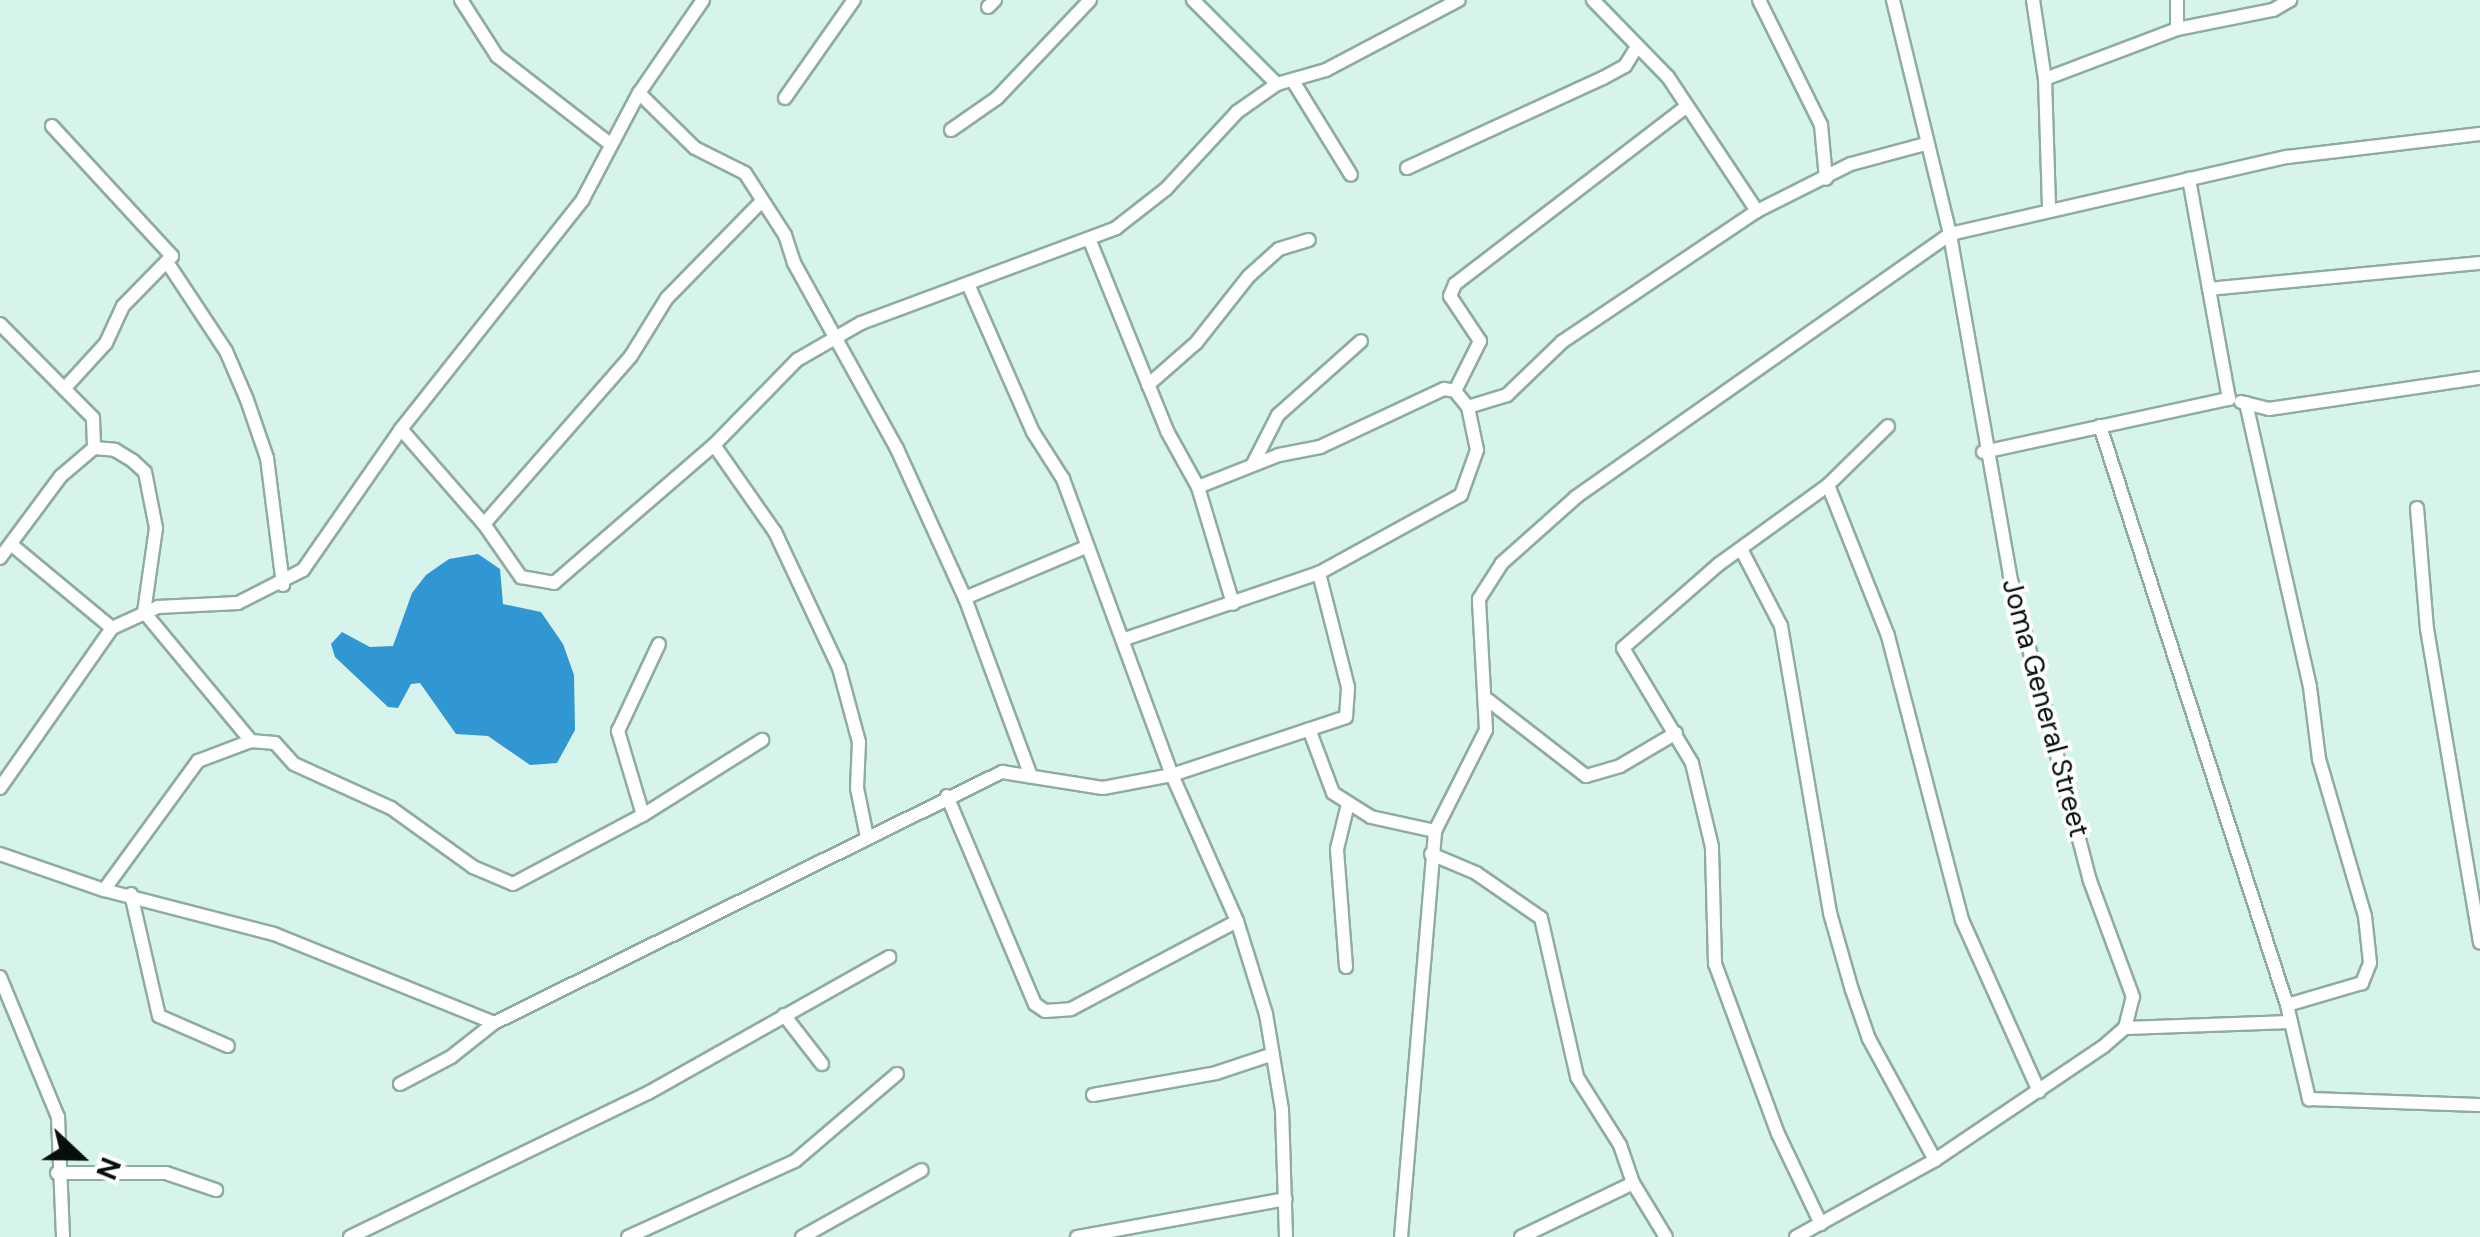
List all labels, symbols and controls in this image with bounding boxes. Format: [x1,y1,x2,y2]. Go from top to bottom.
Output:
street label: Joma General Street [1994,575,2096,841]
north arrow [30,1107,130,1207]
text: N [87,1152,129,1185]

